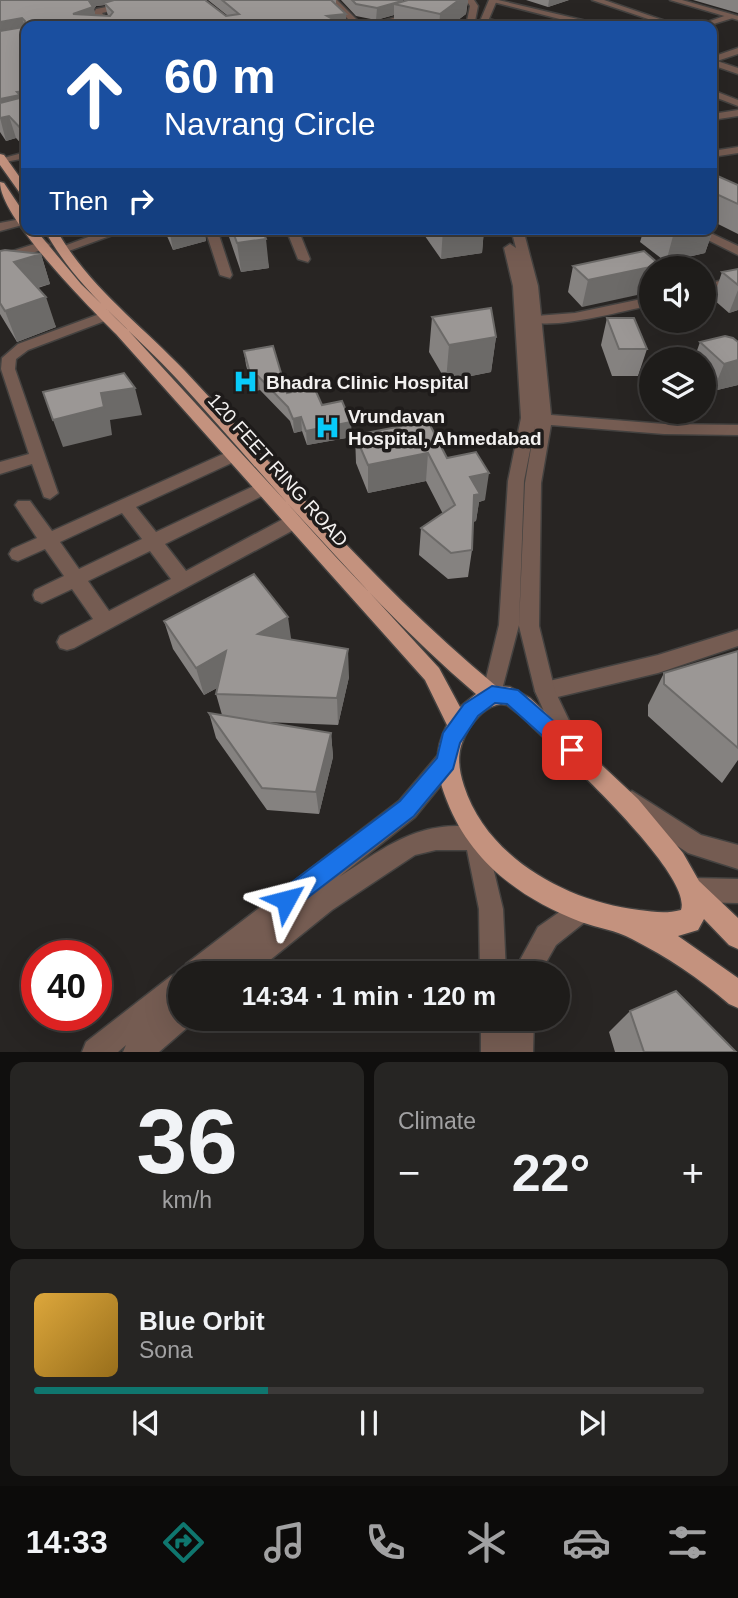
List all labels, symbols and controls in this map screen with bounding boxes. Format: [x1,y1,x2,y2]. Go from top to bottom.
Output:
icon: ahead [49,49,140,140]
text: 60 m [164,49,276,103]
text: Navrang Circle [164,106,376,142]
icon: right [122,182,160,220]
text: Then [49,186,108,216]
map controls [639,256,716,424]
button: sound [639,256,716,333]
button: layers [639,347,716,424]
hospital icon: Bhadra Clinic Hospital [232,368,260,396]
place label: Bhadra Clinic Hospital [266,372,469,393]
street label: 120 FEET RING ROAD [204,389,352,551]
place label: Vrundavan Hospital, Ahmedabad [348,406,542,449]
hospital icon: Vrundavan Hospital, Ahmedabad [314,413,342,441]
pin [542,720,602,780]
icon: arrive [553,731,591,769]
position arrow [249,863,323,937]
speed limit sign: 40 [21,940,112,1031]
text: 14:34 · 1 min · 120 m [242,981,496,1011]
text: 36 [136,1091,238,1192]
text: Climate [398,1108,476,1134]
text: 22° [512,1144,590,1202]
text: − [398,1152,420,1194]
text: + [682,1152,704,1194]
text: km/h [162,1187,212,1213]
text: Blue Orbit [139,1306,265,1336]
text: Sona [139,1337,193,1363]
icon: previous [127,1404,165,1442]
icon: pause [350,1404,388,1442]
icon: next [573,1404,611,1442]
icon: directions [159,1518,208,1567]
icon: music [260,1518,309,1567]
icon: phone [361,1518,410,1567]
icon: climate [462,1518,511,1567]
icon: car [562,1518,611,1567]
icon: filters [663,1518,712,1567]
text: 14:33 [26,1524,108,1560]

